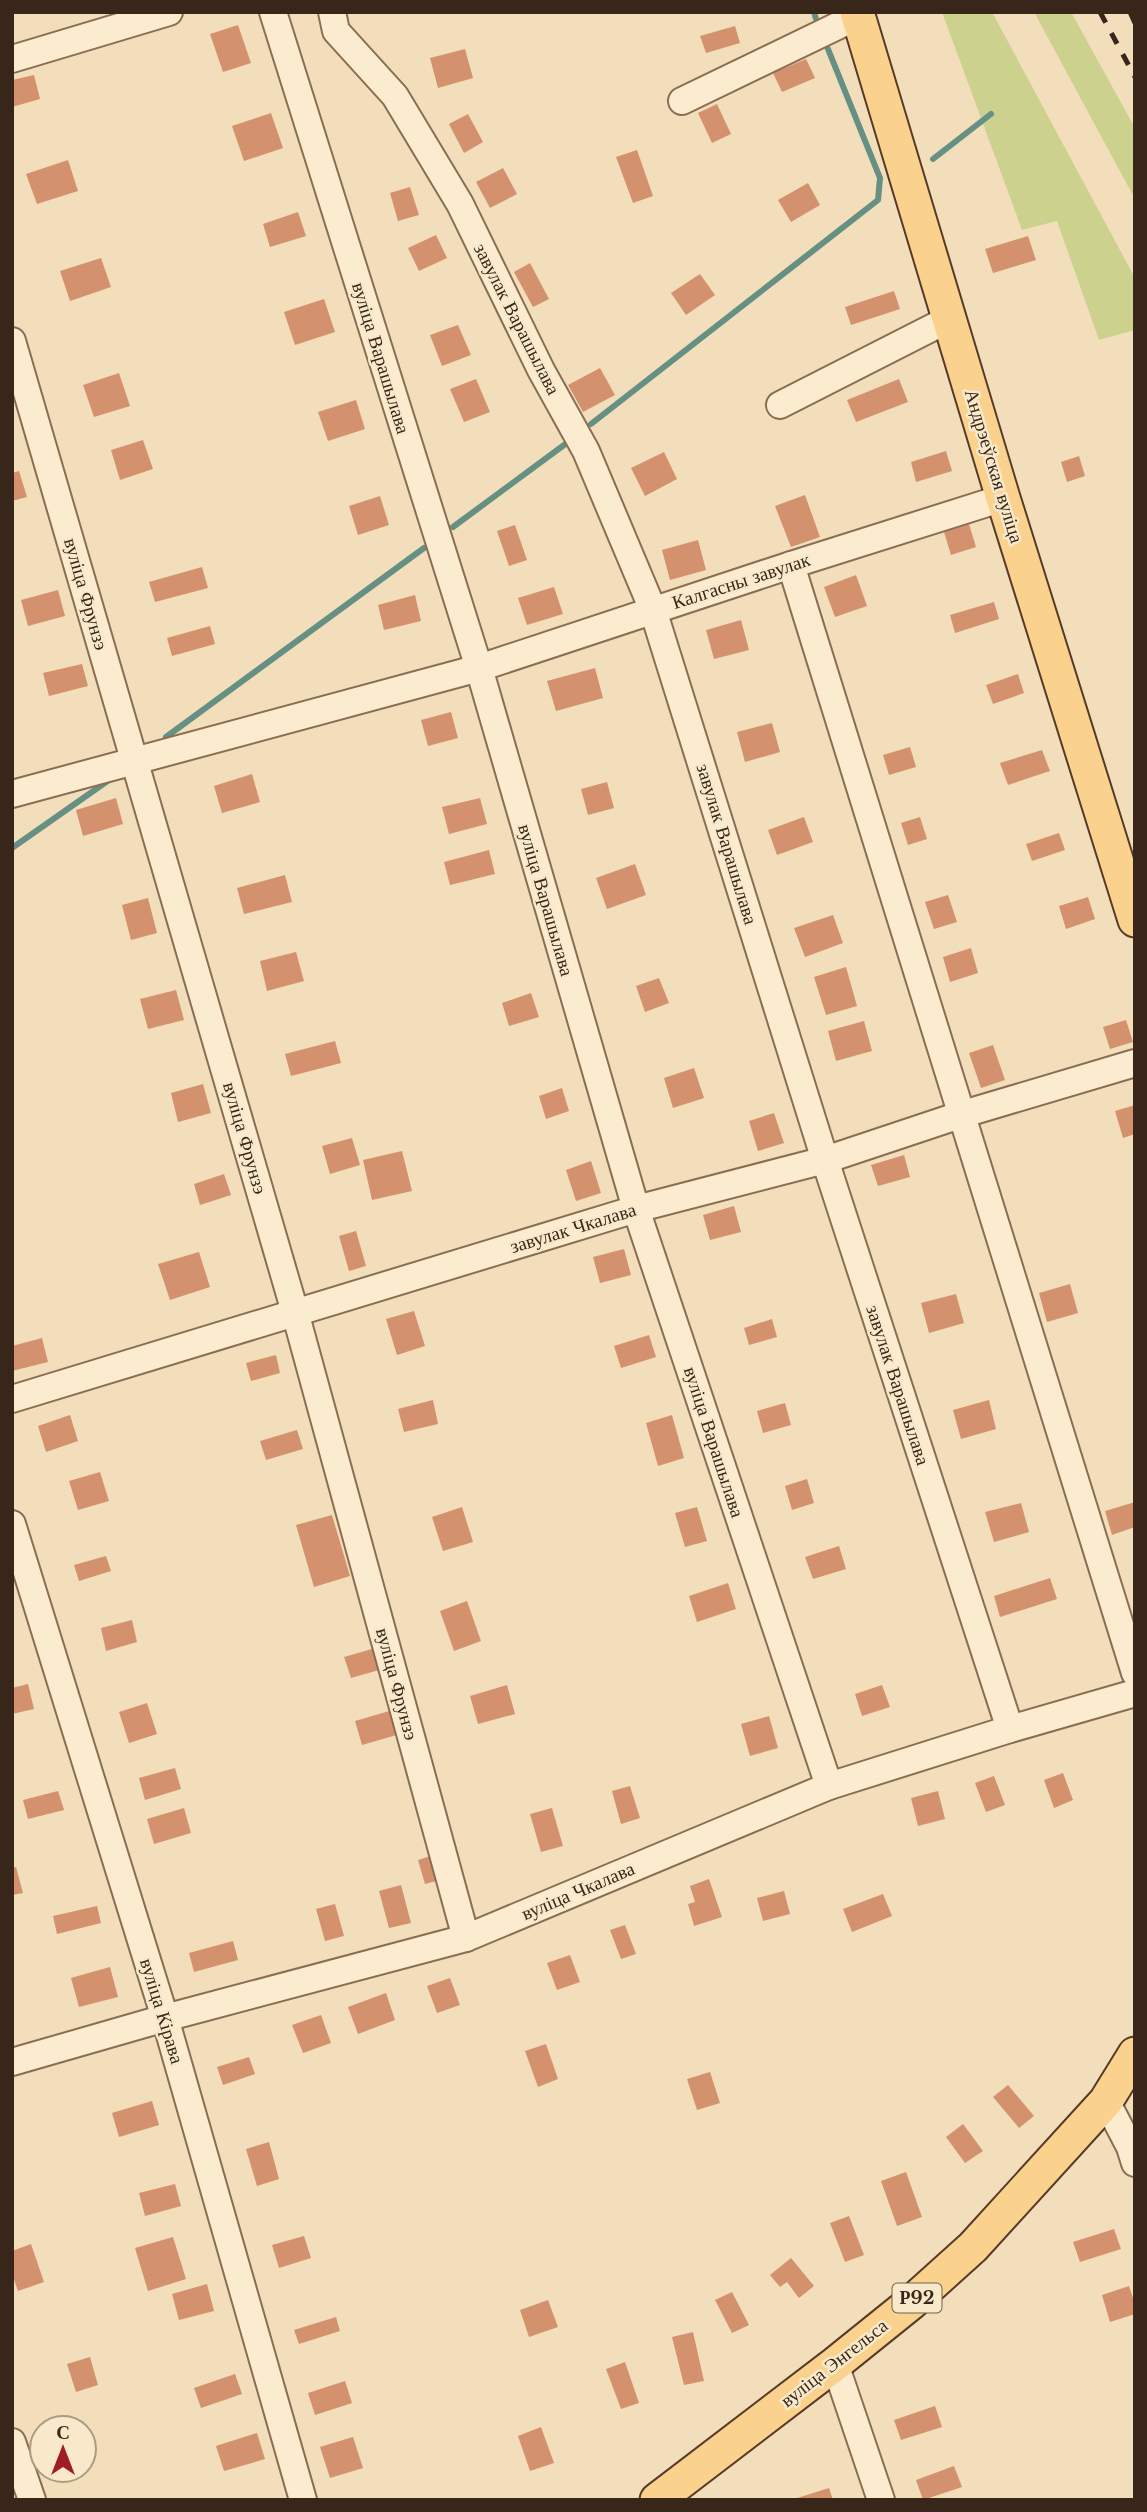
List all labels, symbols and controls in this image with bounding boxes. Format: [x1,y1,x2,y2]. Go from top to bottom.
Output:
street label: завулак Варашылава [469,239,565,399]
street label: вуліца Варашылава [347,279,415,437]
street label: Андрэеўская вуліца [960,386,1029,546]
street label: вуліца Фрунзэ [59,535,113,653]
street label: Калгасны завулак [669,548,814,614]
street label: завулак Варашылава [692,761,763,928]
street label: вуліца Варашылава [513,821,579,979]
street label: вуліца Фрунзэ [218,1079,272,1197]
street label: завулак Чкалава [507,1198,639,1258]
street label: завулак Варашылава [861,1302,935,1469]
street label: вуліца Варашылава [679,1364,749,1521]
street label: вуліца Фрунзэ [371,1625,423,1743]
street label: вуліца Чкалава [518,1857,639,1925]
street label: вуліца Кірава [135,1956,189,2067]
road number: Р92 [892,2284,942,2312]
street label: вуліца Энгельса [776,2314,893,2412]
north arrow [28,2414,98,2484]
text: С [56,2421,70,2444]

